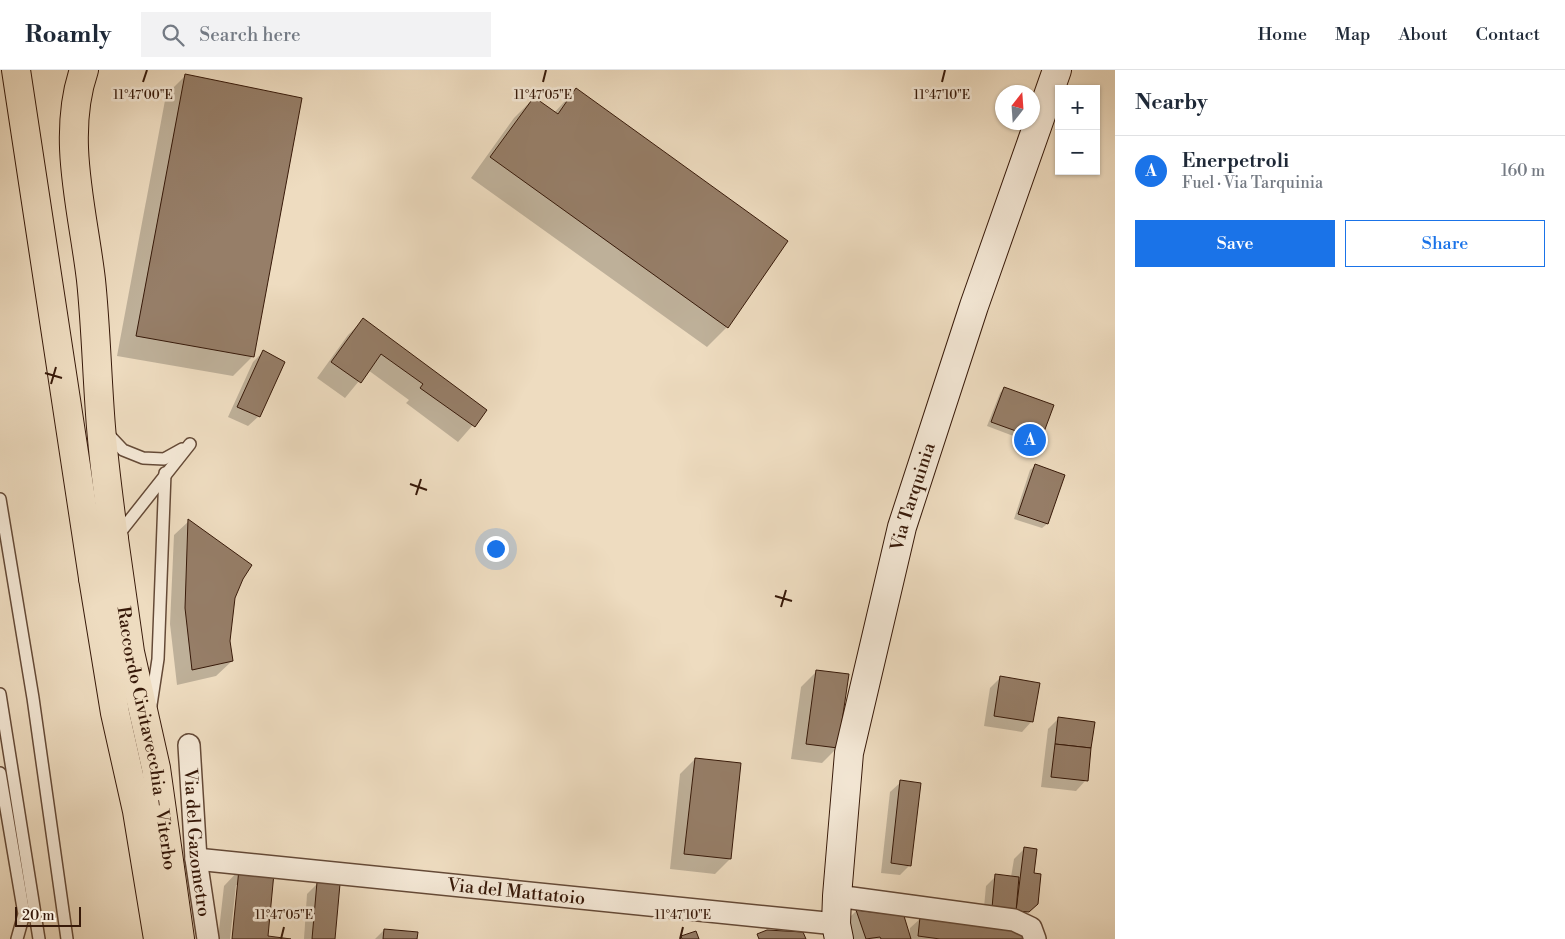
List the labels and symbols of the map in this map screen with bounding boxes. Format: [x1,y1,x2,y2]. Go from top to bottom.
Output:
north arrow [995,85,1040,130]
text: 11°47'00"E [113,88,173,103]
text: 11°47'05"E [514,88,572,103]
text: 11°47'10"E [914,88,970,103]
pin: A [1014,421,1046,459]
street label: Via Tarquinia [886,439,941,554]
your location [483,536,509,562]
street label: Raccordo Civitavecchia - Viterbo [112,605,181,872]
street label: Via del Gazometro [178,767,216,918]
street label: Via del Mattatoio [445,873,586,910]
scale bar [15,904,81,927]
text: 11°47'05"E [255,908,313,923]
text: 11°47'10"E [655,908,711,923]

